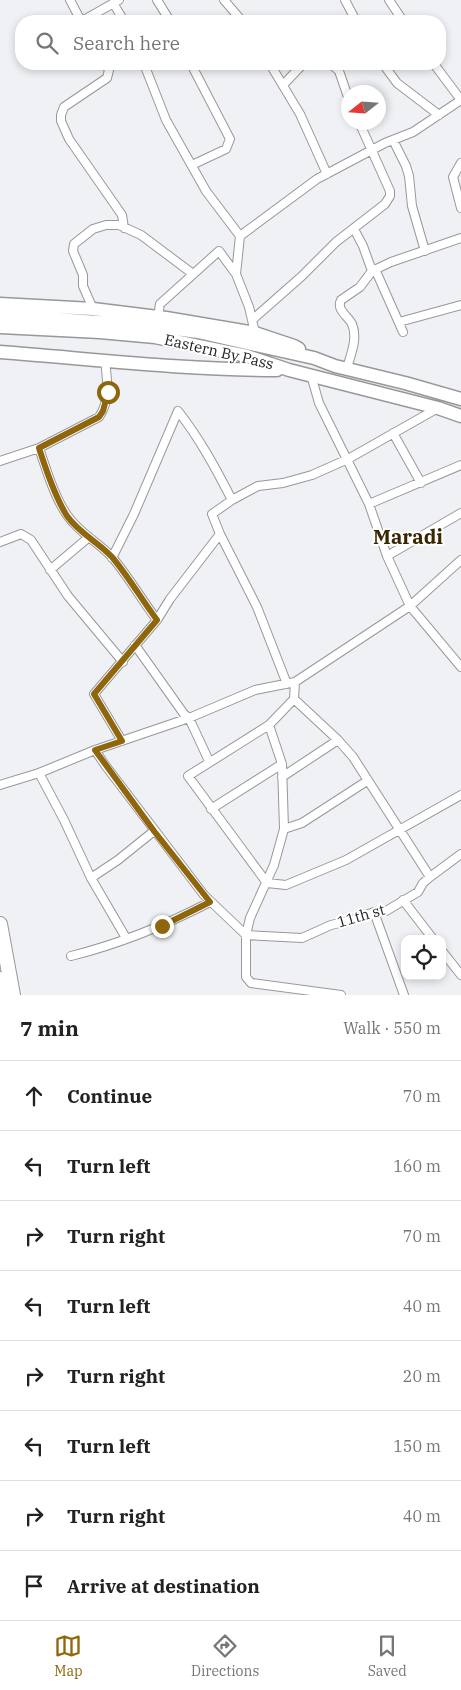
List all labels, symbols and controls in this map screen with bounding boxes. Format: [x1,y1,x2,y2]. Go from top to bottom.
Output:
search box [15,15,446,70]
icon: search [33,29,61,57]
text: Search here [73,31,180,55]
north arrow [341,85,386,130]
street label: Eastern By Pass [163,330,276,373]
route start [97,381,120,404]
district label: Maradi [373,523,443,550]
street label: 11th st [335,900,387,931]
route end [151,915,174,938]
map controls [401,935,446,980]
button: locate [401,935,446,980]
text: 7 min [20,1014,79,1042]
text: Walk · 550 m [343,1018,441,1038]
icon: ahead [20,1082,48,1110]
text: Continue [67,1084,152,1108]
text: 70 m [403,1086,441,1106]
icon: left [20,1152,48,1180]
text: Turn left [67,1154,150,1178]
text: 160 m [393,1156,441,1176]
icon: right [20,1222,48,1250]
text: Turn right [67,1224,165,1248]
text: 70 m [403,1226,441,1246]
icon: left [20,1292,48,1320]
text: Turn left [67,1294,150,1318]
text: 40 m [403,1296,441,1316]
icon: right [20,1362,48,1390]
text: Turn right [67,1364,165,1388]
text: 20 m [403,1366,441,1386]
icon: left [20,1432,48,1460]
text: Turn left [67,1434,150,1458]
text: 150 m [393,1436,441,1456]
icon: right [20,1502,48,1530]
text: Turn right [67,1504,165,1528]
text: 40 m [403,1506,441,1526]
icon: arrive [20,1572,48,1600]
text: Arrive at destination [67,1574,260,1598]
tab: Map [54,1632,83,1680]
tab: Directions [191,1632,259,1680]
tab: Saved [368,1632,407,1680]

